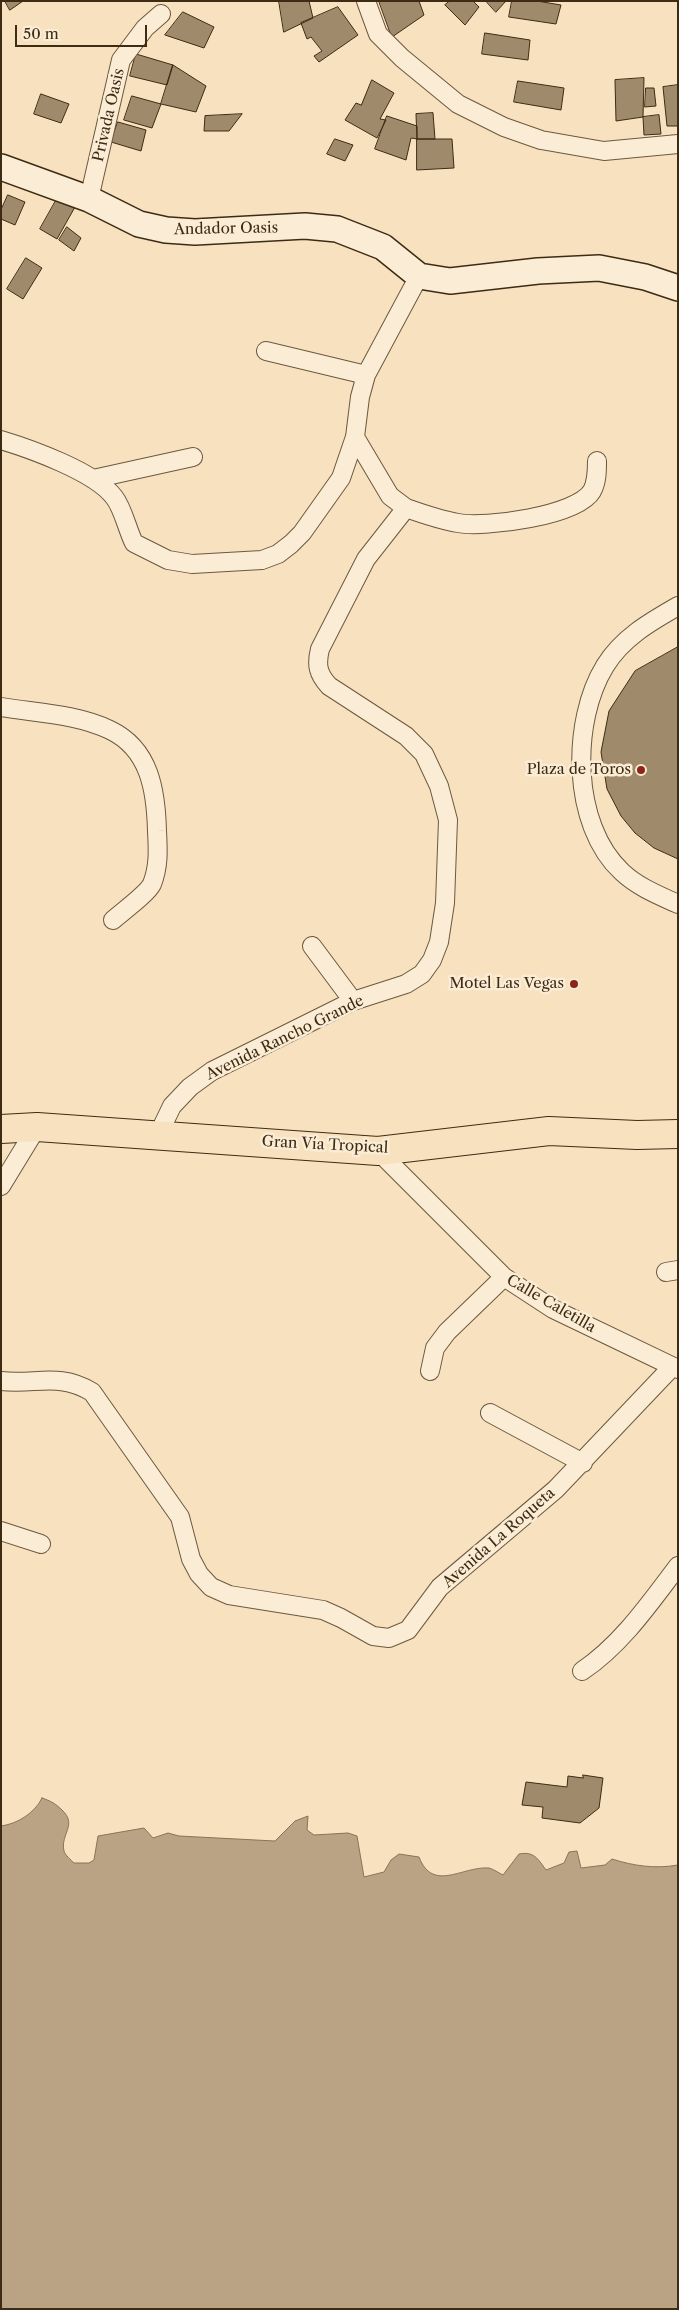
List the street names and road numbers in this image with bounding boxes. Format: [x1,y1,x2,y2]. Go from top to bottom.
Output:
street label: Privada Oasis [90,67,128,163]
street label: Andador Oasis [174,219,278,239]
street label: Avenida Rancho Grande [203,992,367,1084]
street label: Gran Vía Tropical [261,1133,389,1157]
street label: Calle Caletilla [503,1271,599,1337]
street label: Avenida La Roqueta [439,1484,559,1592]

